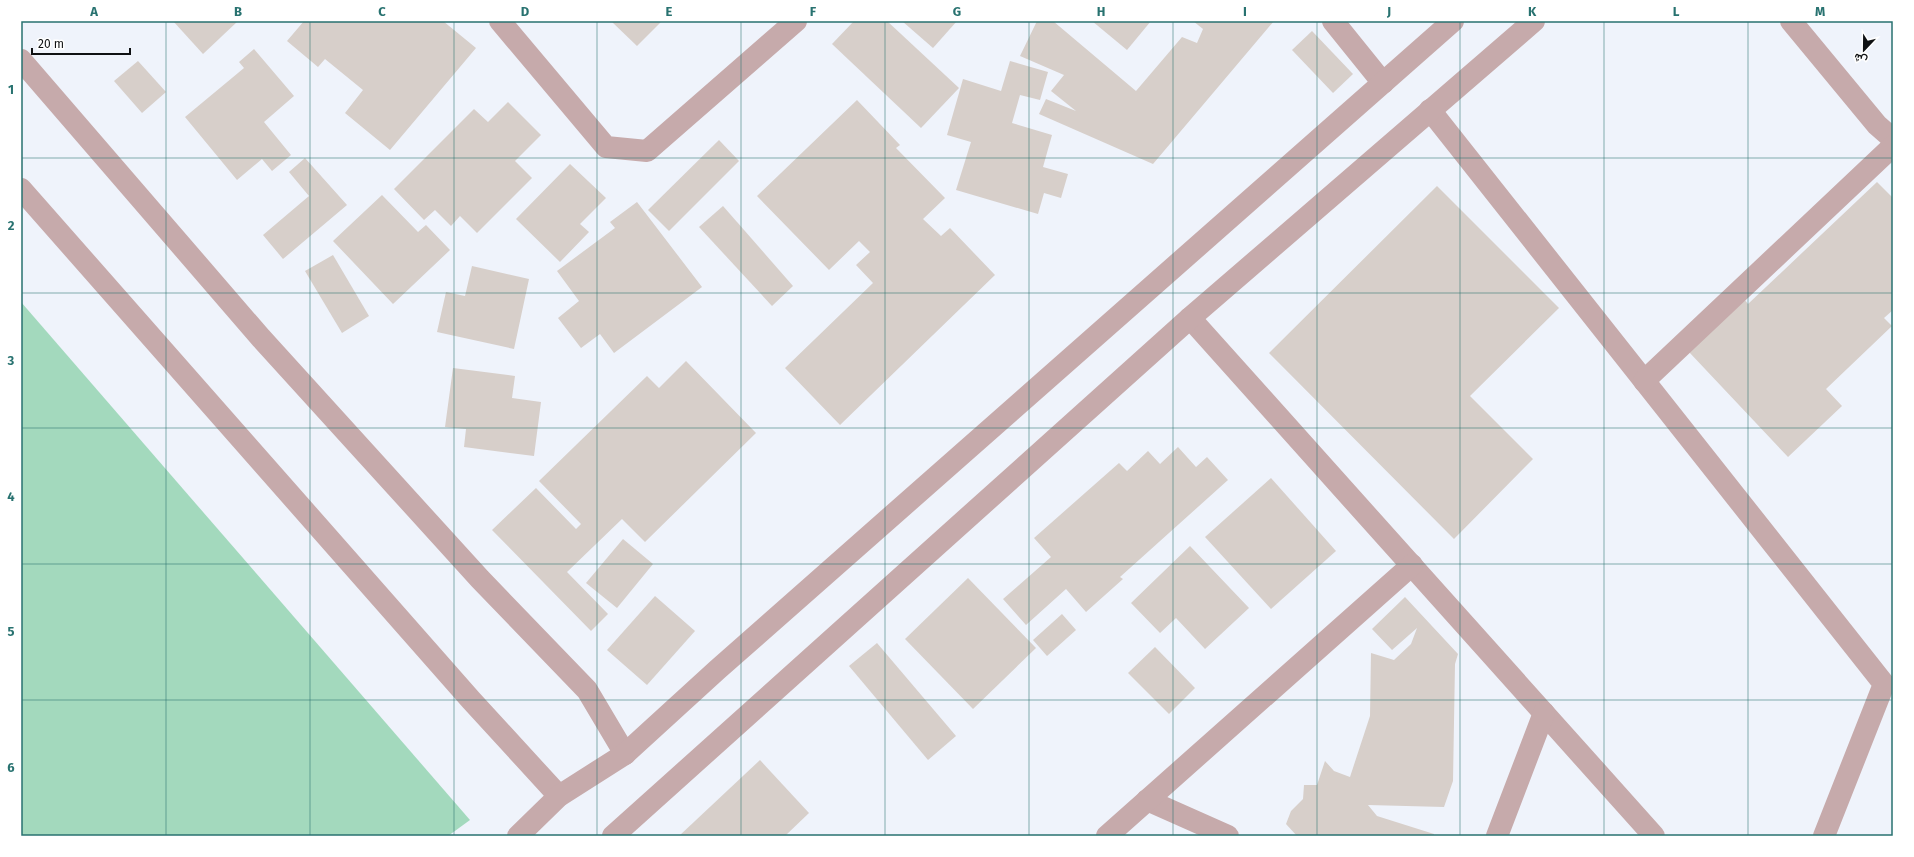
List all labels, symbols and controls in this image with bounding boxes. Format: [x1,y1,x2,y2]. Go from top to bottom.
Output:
text: A [89,4,98,19]
text: B [234,4,242,19]
text: C [378,4,386,19]
text: D [521,4,530,19]
text: E [666,4,673,19]
text: F [810,4,817,19]
text: G [953,4,961,19]
text: H [1097,4,1105,19]
text: I [1243,4,1247,19]
text: J [1386,4,1391,19]
text: K [1528,4,1537,19]
text: L [1673,4,1680,19]
text: M [1815,4,1825,19]
scale bar [32,30,130,56]
north arrow [1844,30,1884,70]
text: 20 m [38,37,64,51]
text: ش [1852,50,1869,67]
text: 1 [8,82,14,97]
text: 2 [8,218,15,233]
text: 3 [7,353,15,368]
text: 4 [7,489,15,504]
text: 5 [8,624,15,639]
text: 6 [7,760,15,775]

